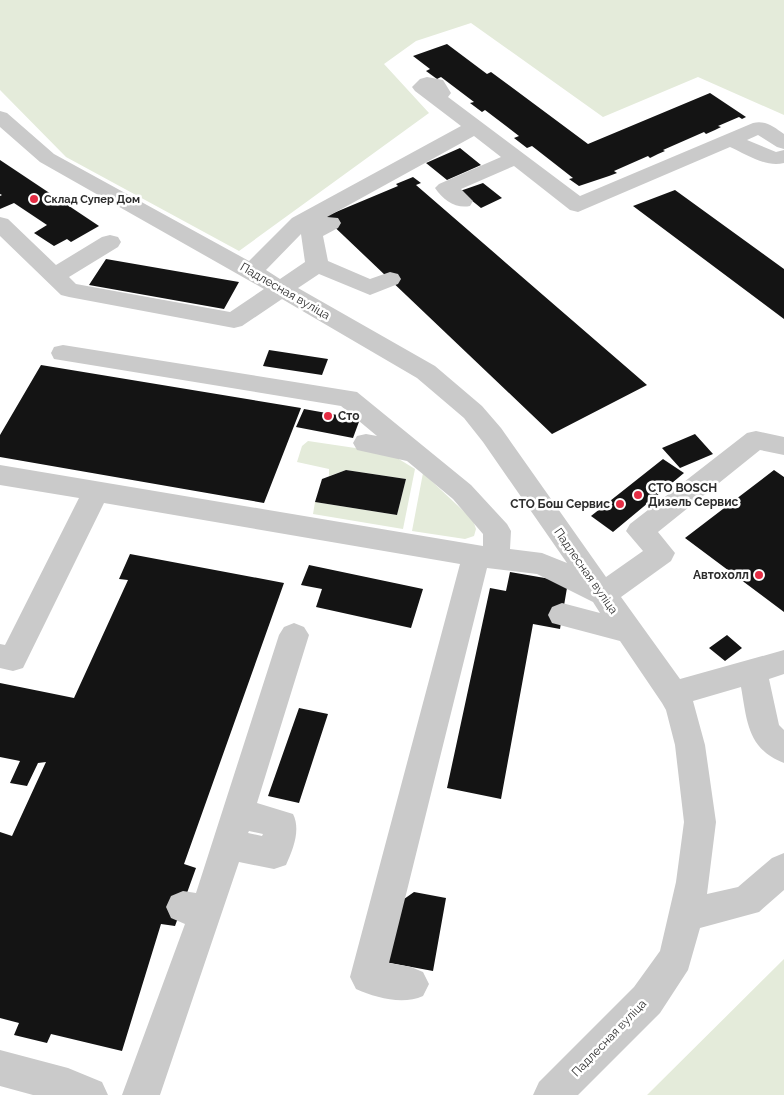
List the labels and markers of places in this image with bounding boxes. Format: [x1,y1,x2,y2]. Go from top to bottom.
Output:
marker: Склад Супер Дом [28,193,40,205]
place label: Склад Супер Дом [44,193,140,206]
place label: Сто [338,409,359,423]
marker: Сто [322,410,334,422]
place label: СТО BOSCH Дизель Сервис [648,481,739,509]
marker: СТО BOSCH Дизель Сервис [632,489,644,501]
place label: СТО Бош Сервис [510,497,610,511]
marker: СТО Бош Сервис [614,498,626,510]
place label: Автохолл [693,568,749,582]
marker: Автохолл [753,569,765,581]

